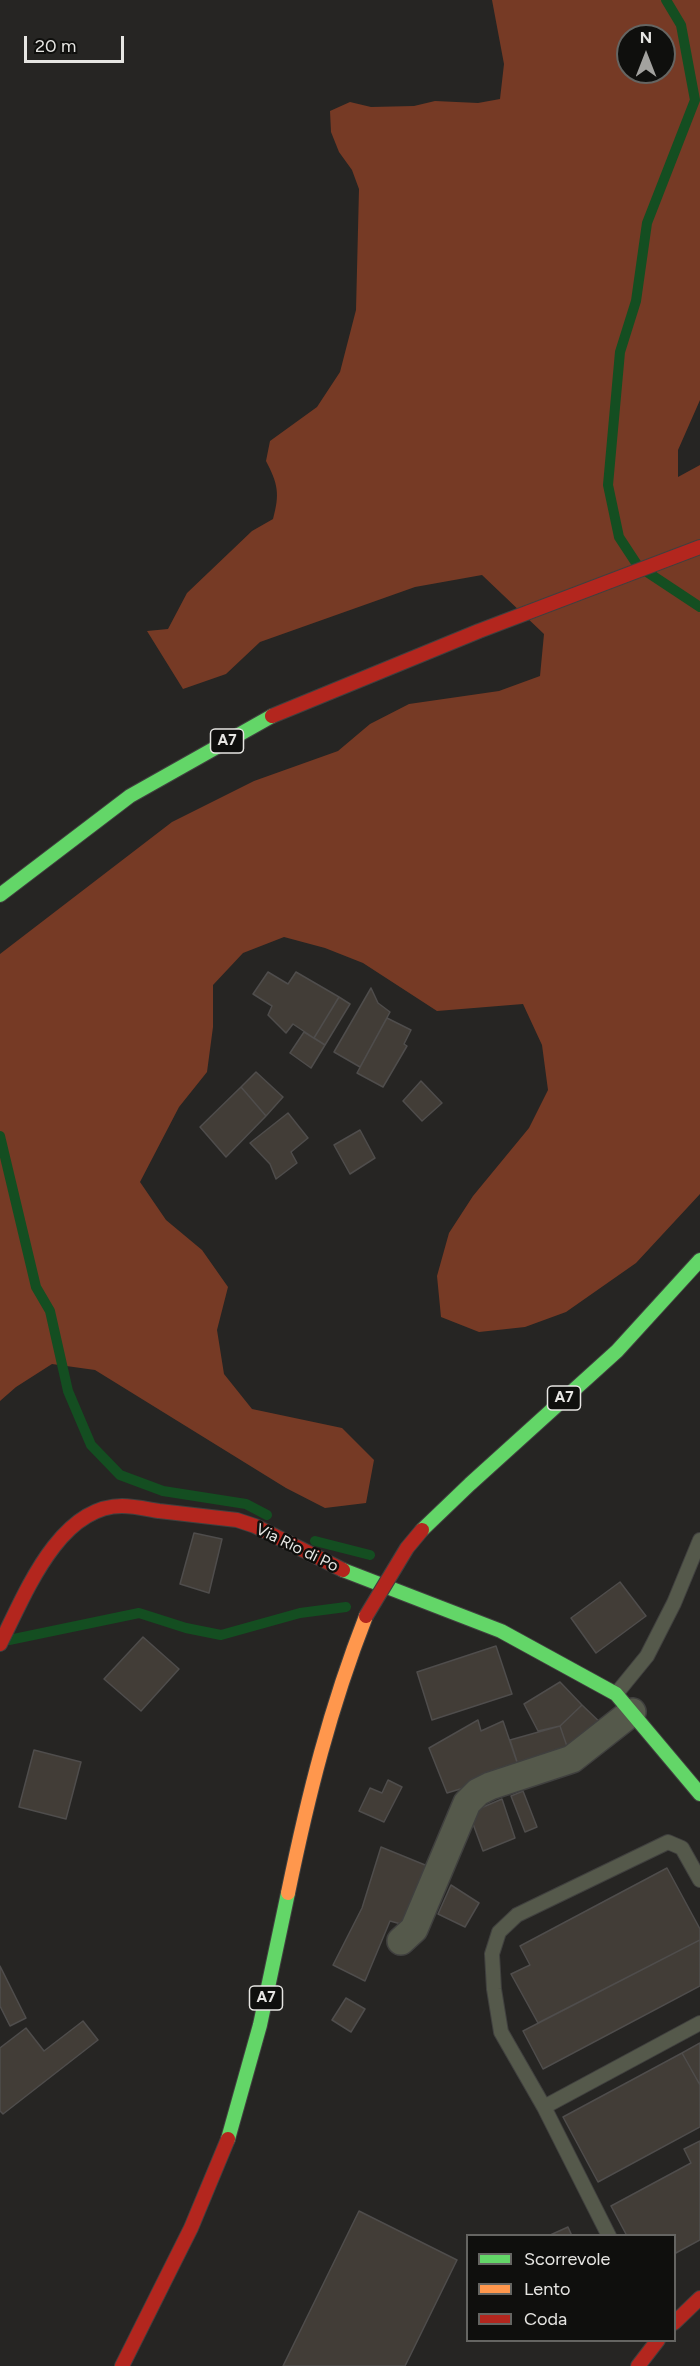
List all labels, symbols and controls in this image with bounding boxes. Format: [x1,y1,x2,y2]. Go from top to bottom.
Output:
scale bar [27,24,128,62]
north arrow [616,24,676,84]
text: N [640,28,652,47]
text: 20 m [35,35,76,57]
road number: A7 [210,729,244,753]
road number: A7 [548,1386,580,1410]
street label: Via Rio di Po [253,1520,341,1576]
road number: A7 [250,1986,282,2010]
legend [466,2234,676,2342]
text: Scorrevole [524,2248,610,2270]
text: Lento [524,2278,570,2300]
text: Coda [524,2308,567,2330]

